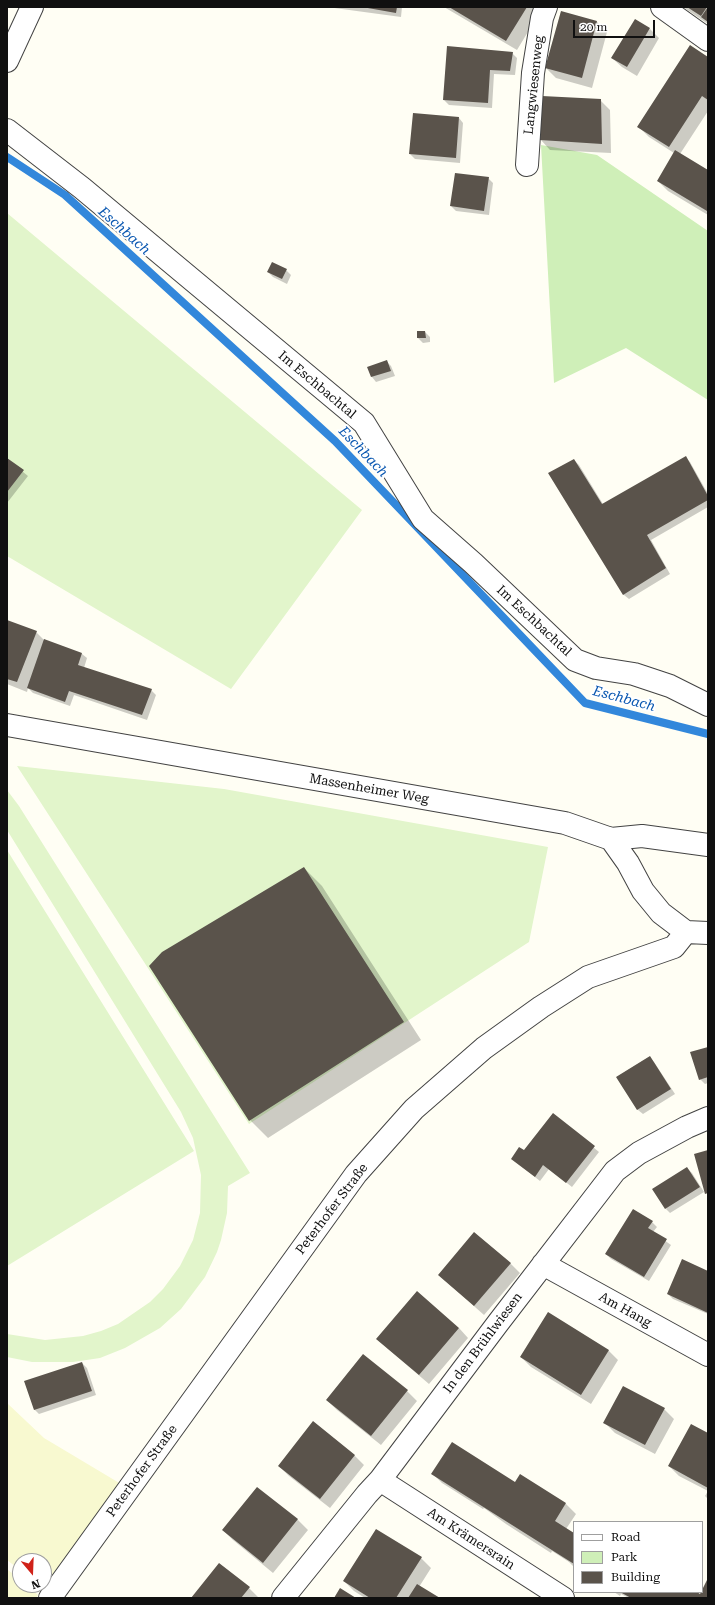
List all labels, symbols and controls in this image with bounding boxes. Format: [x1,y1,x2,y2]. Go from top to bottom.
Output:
scale bar [575,12,657,38]
text: 20 m [580,20,607,34]
street label: Langwiesenweg [521,35,547,135]
water label: Eschbach [95,203,153,259]
street label: Im Eschbachtal [275,348,359,422]
water label: Eschbach [335,423,391,481]
street label: Im Eschbachtal [493,582,575,660]
water label: Eschbach [591,683,657,715]
street label: Massenheimer Weg [308,771,430,807]
street label: Peterhofer Straße [293,1160,371,1258]
street label: Am Hang [596,1289,654,1331]
street label: In den Brühlwiesen [440,1290,526,1396]
street label: Peterhofer Straße [103,1422,181,1520]
street label: Am Krämersrain [424,1505,518,1573]
legend [573,1521,703,1593]
text: Road [611,1530,640,1544]
text: Park [611,1550,637,1564]
north arrow [12,1553,52,1593]
text: Building [611,1570,660,1584]
text: N [30,1576,42,1591]

